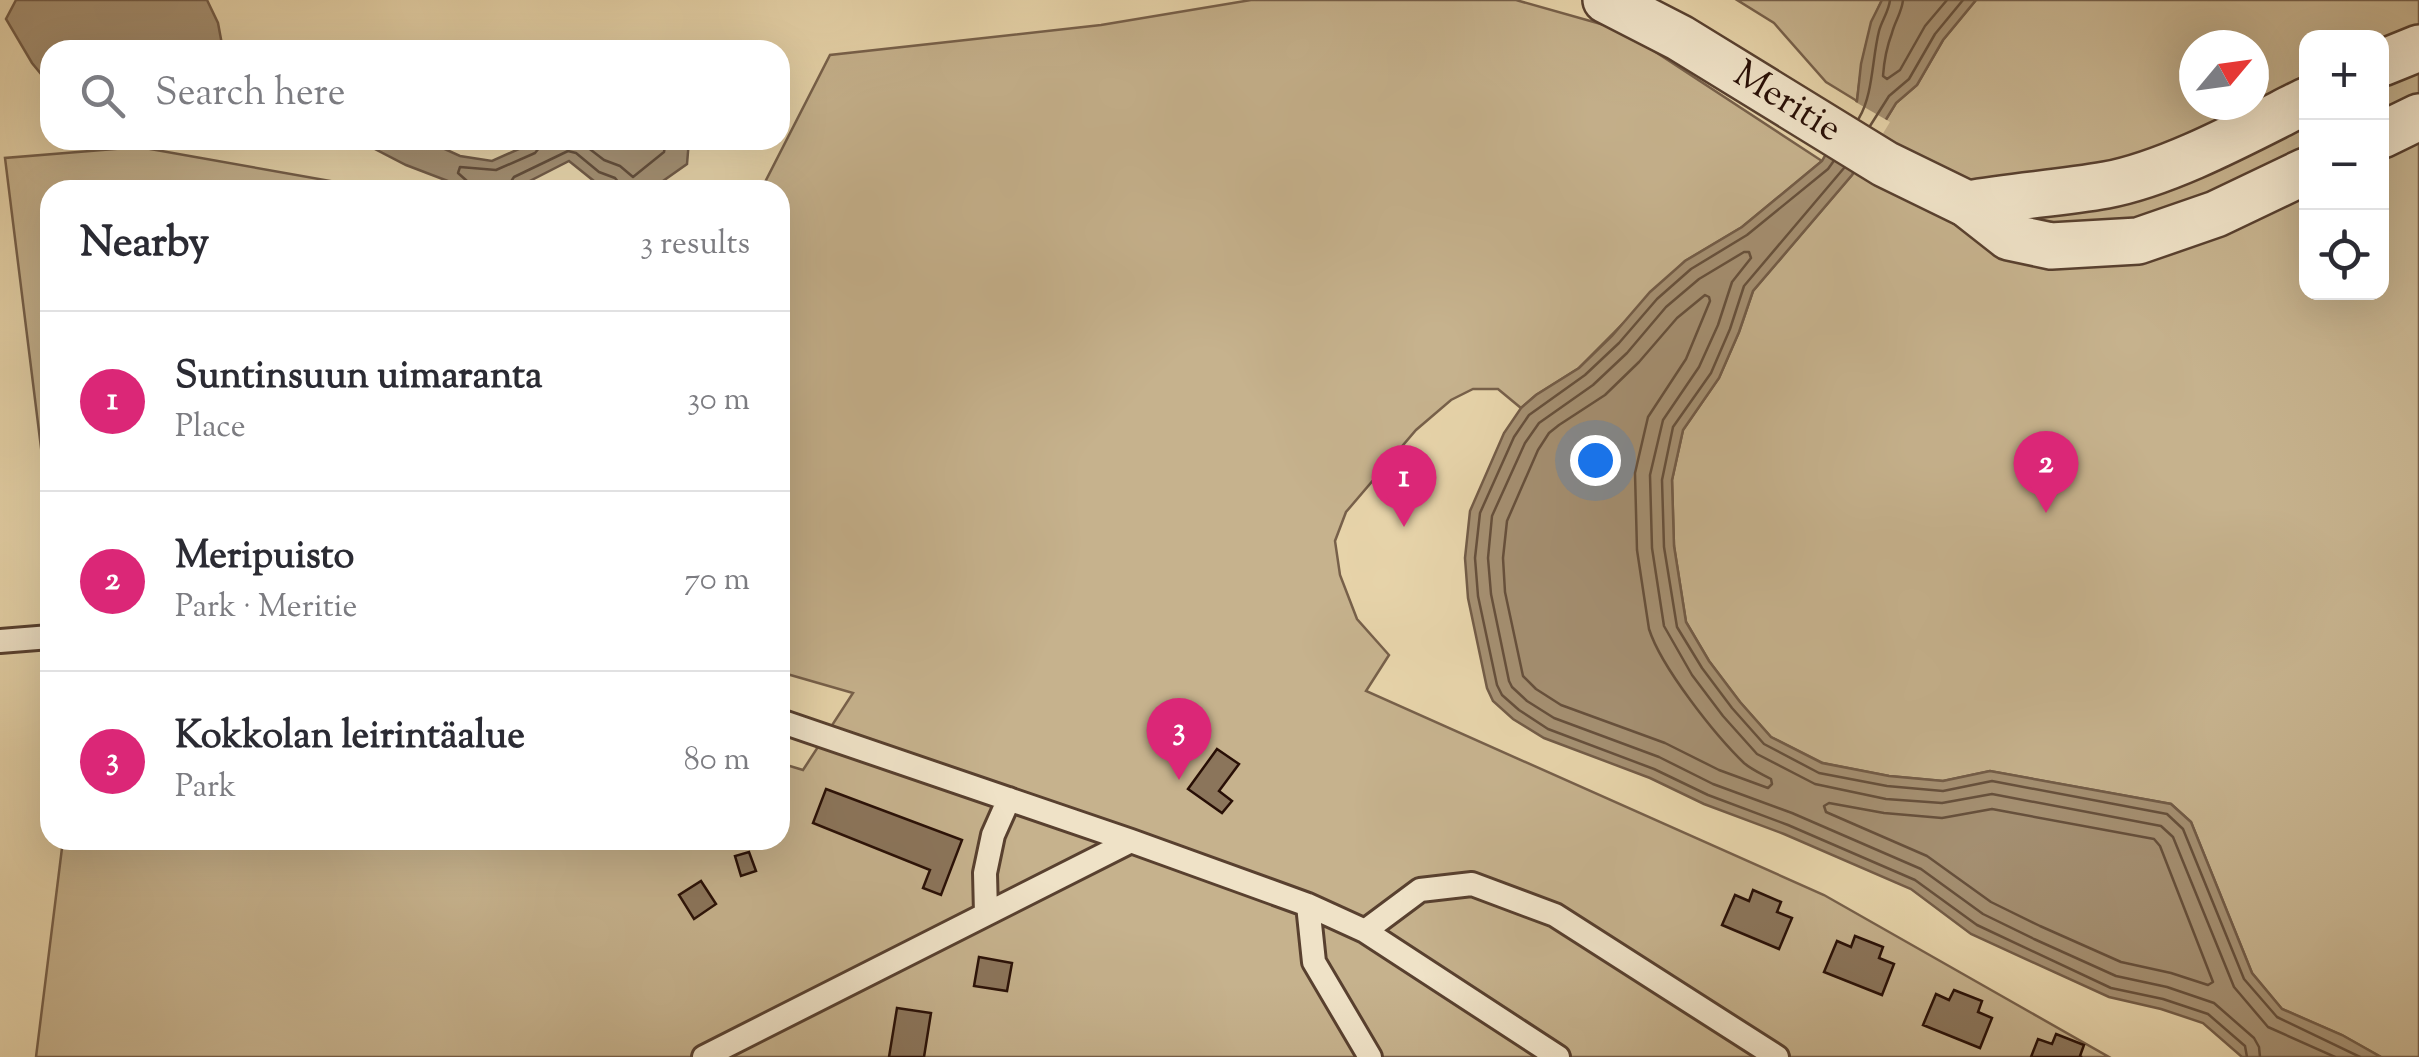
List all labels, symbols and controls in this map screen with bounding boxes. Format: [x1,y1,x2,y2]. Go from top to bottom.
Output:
north arrow [2179,30,2269,120]
map controls [2299,30,2389,300]
button: + [2299,30,2389,120]
search box [40,40,790,150]
street label: Meritie [1722,49,1851,157]
icon: search [75,68,130,123]
text: Search here [155,68,346,122]
button: − [2299,120,2389,210]
button: locate [2299,210,2389,300]
text: Nearby [80,215,209,275]
text: 3 results [640,222,750,268]
text: Suntinsuun uimaranta [175,351,543,405]
text: 1 [107,378,118,424]
text: 30 m [687,378,750,424]
text: Place [175,405,246,451]
pin: 2 [2014,430,2078,513]
your location [1570,435,1621,486]
pin: 1 [1372,444,1436,527]
text: Meripuisto [175,531,354,585]
text: 2 [105,558,120,604]
text: 70 m [684,558,750,604]
text: Park · Meritie [175,585,357,631]
pin: 3 [1146,698,1212,780]
text: Kokkolan leirintäalue [175,711,525,765]
text: 3 [106,738,119,784]
text: 80 m [684,738,750,784]
text: Park [175,765,236,811]

